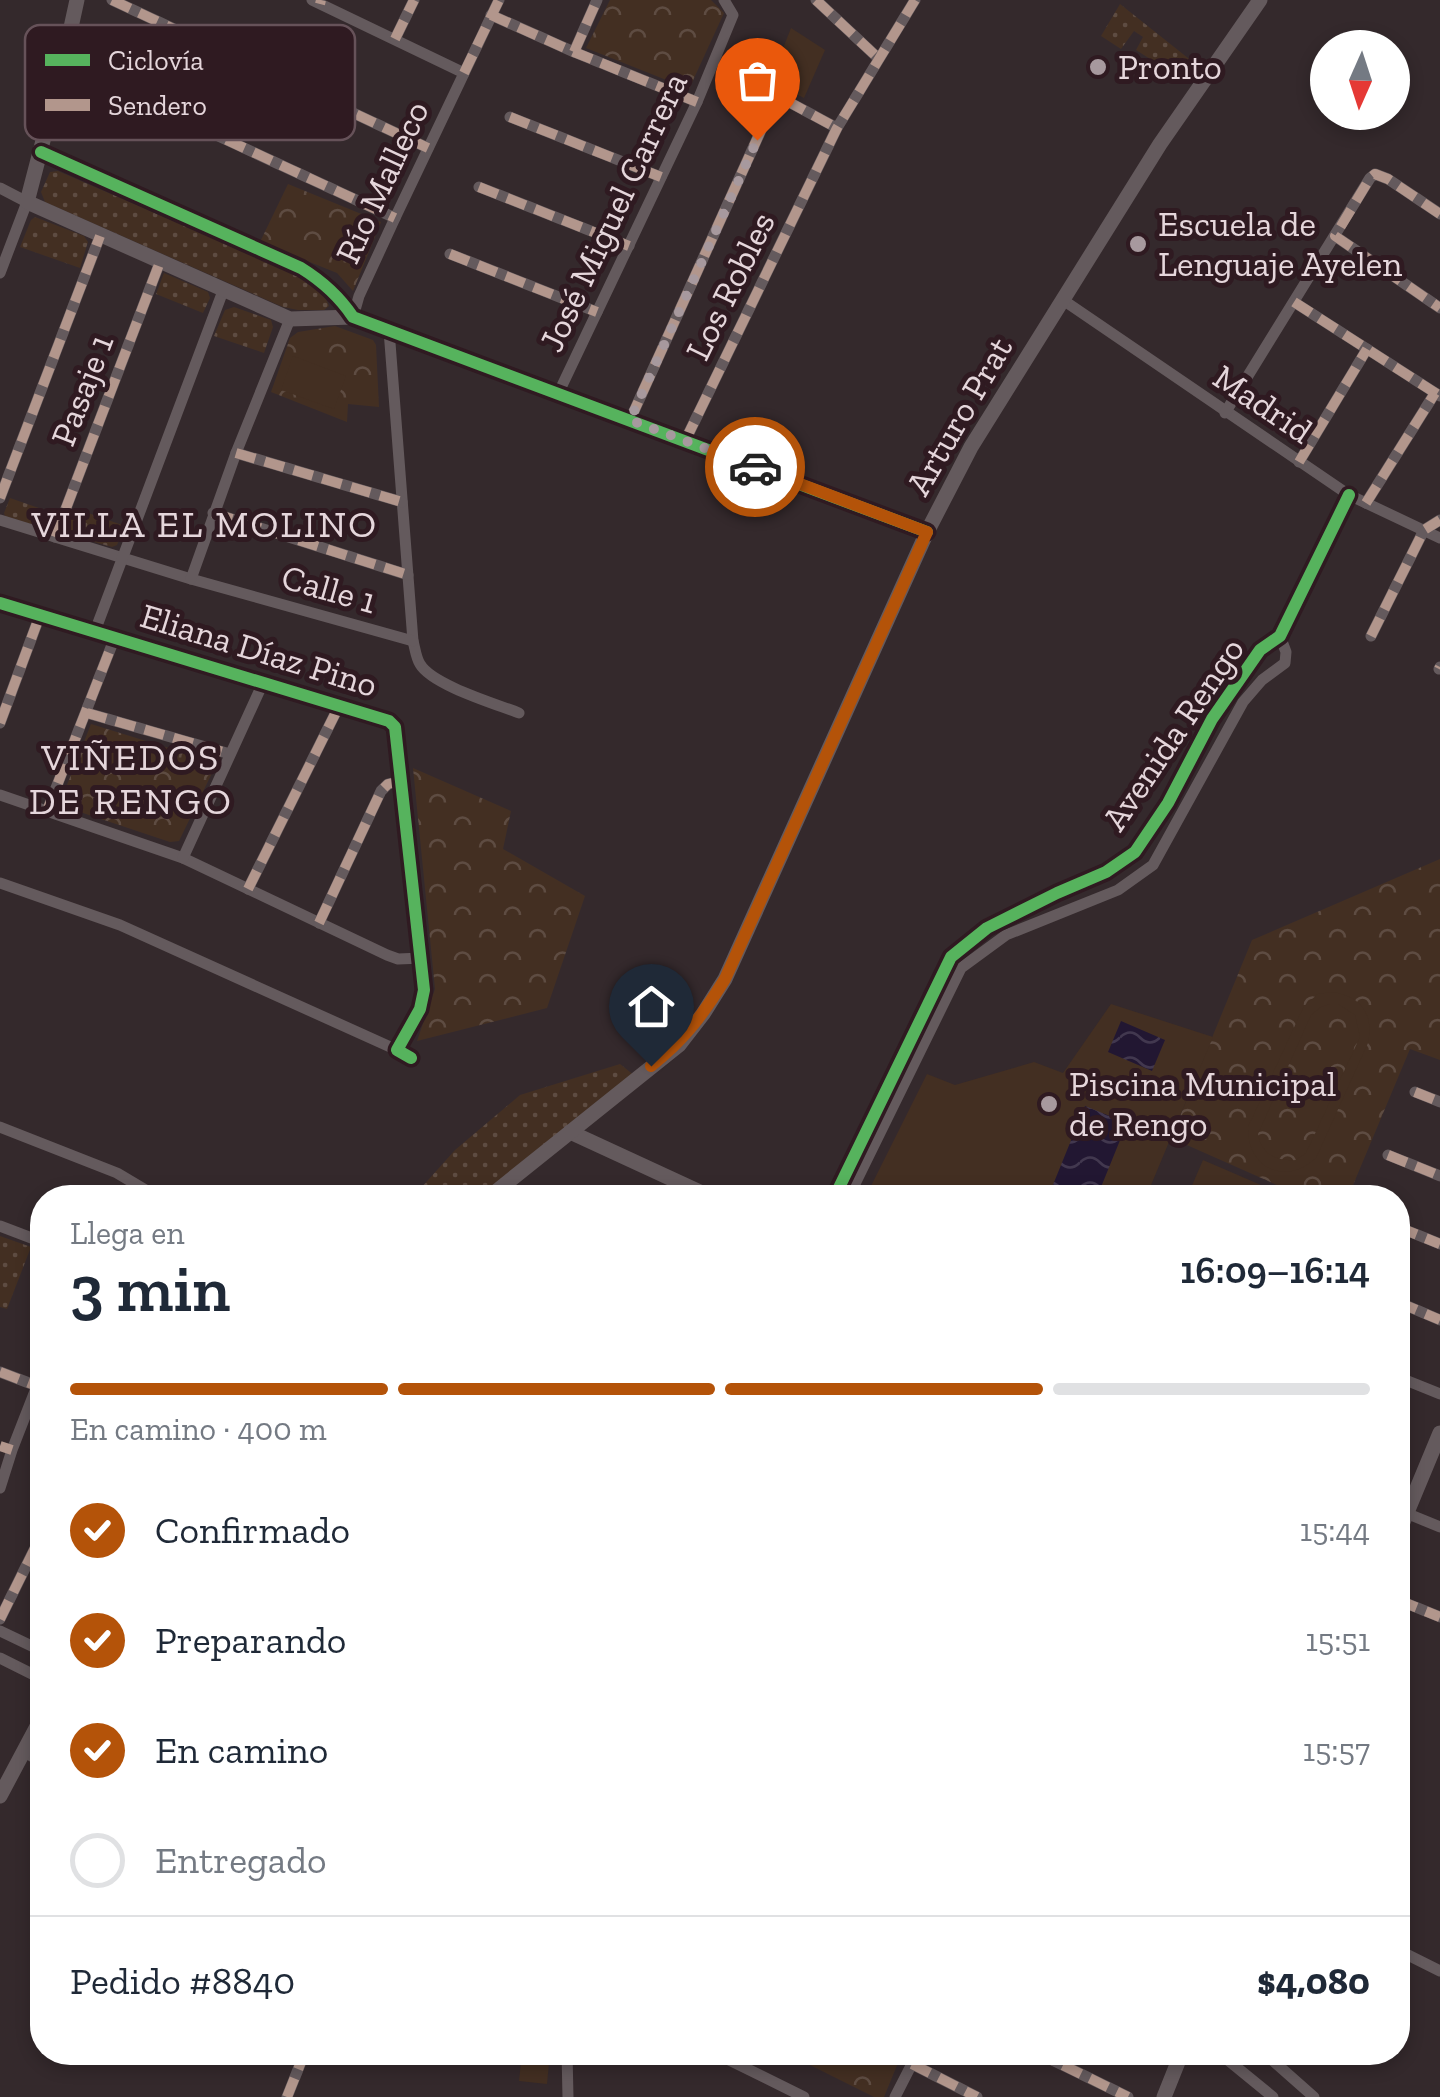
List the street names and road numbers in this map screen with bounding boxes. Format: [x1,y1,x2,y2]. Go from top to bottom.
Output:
street label: José Miguel Carrera [530,66,696,358]
street label: Río Malleco [326,94,438,270]
street label: Los Robles [676,205,784,367]
street label: Pasaje 1 [42,328,122,452]
street label: Arturo Prat [897,330,1021,502]
street label: Madrid [1206,356,1320,452]
street label: Calle 1 [277,556,381,622]
street label: Eliana Díaz Pino [136,594,382,706]
street label: Avenida Rengo [1093,630,1253,838]

